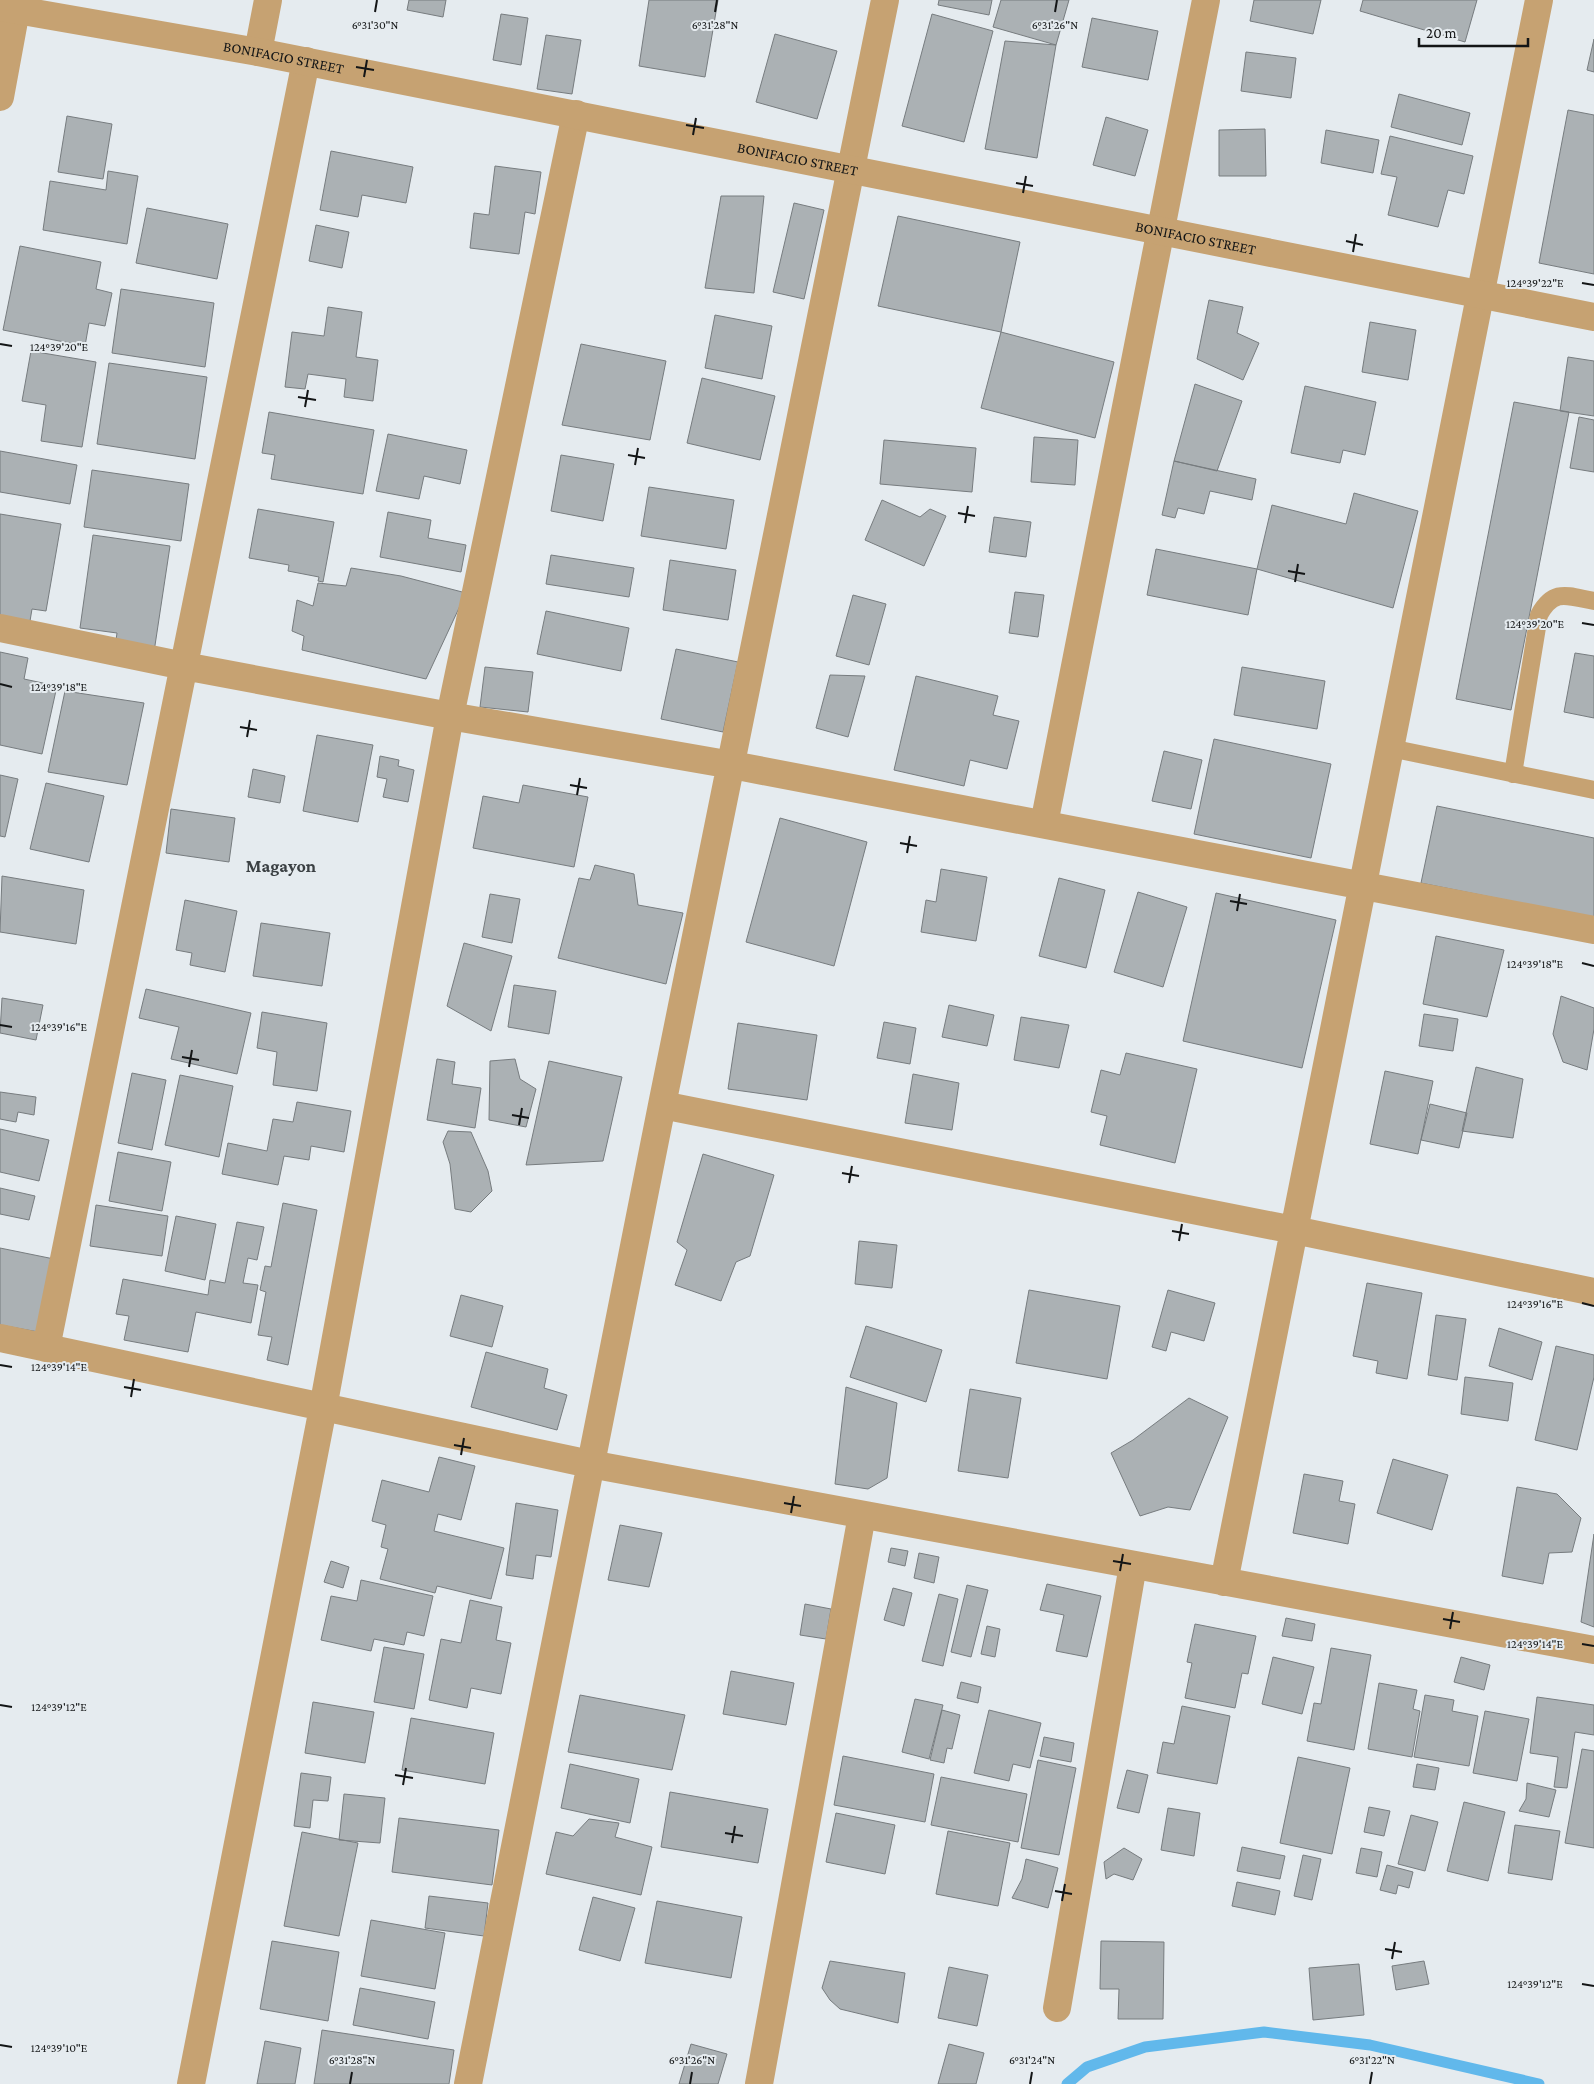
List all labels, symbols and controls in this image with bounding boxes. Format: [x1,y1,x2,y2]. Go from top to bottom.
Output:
scale bar [1419,15,1528,47]
text: 6°31'30"N [352,18,398,32]
text: 6°31'28"N [692,18,738,32]
text: 6°31'26"N [1032,18,1078,32]
text: 20 m [1426,25,1457,41]
street label: BONIFACIO STREET [222,38,345,77]
street label: BONIFACIO STREET [736,139,859,179]
street label: BONIFACIO STREET [1134,218,1257,258]
text: 124°39'22"E [1506,276,1564,290]
text: 124°39'20"E [30,340,89,354]
text: 124°39'20"E [1506,617,1565,631]
text: 124°39'18"E [31,680,88,694]
district label: Magayon [246,856,317,876]
text: 124°39'18"E [1507,957,1564,971]
text: 124°39'16"E [31,1020,87,1034]
text: 124°39'16"E [1507,1297,1563,1311]
text: 124°39'14"E [31,1360,87,1374]
text: 124°39'14"E [1507,1637,1563,1651]
text: 124°39'12"E [31,1700,87,1714]
text: 124°39'12"E [1507,1977,1563,1991]
text: 124°39'10"E [31,2041,88,2055]
text: 6°31'28"N [329,2053,375,2067]
text: 6°31'26"N [669,2053,715,2067]
text: 6°31'24"N [1009,2053,1055,2067]
text: 6°31'22"N [1349,2053,1395,2067]

